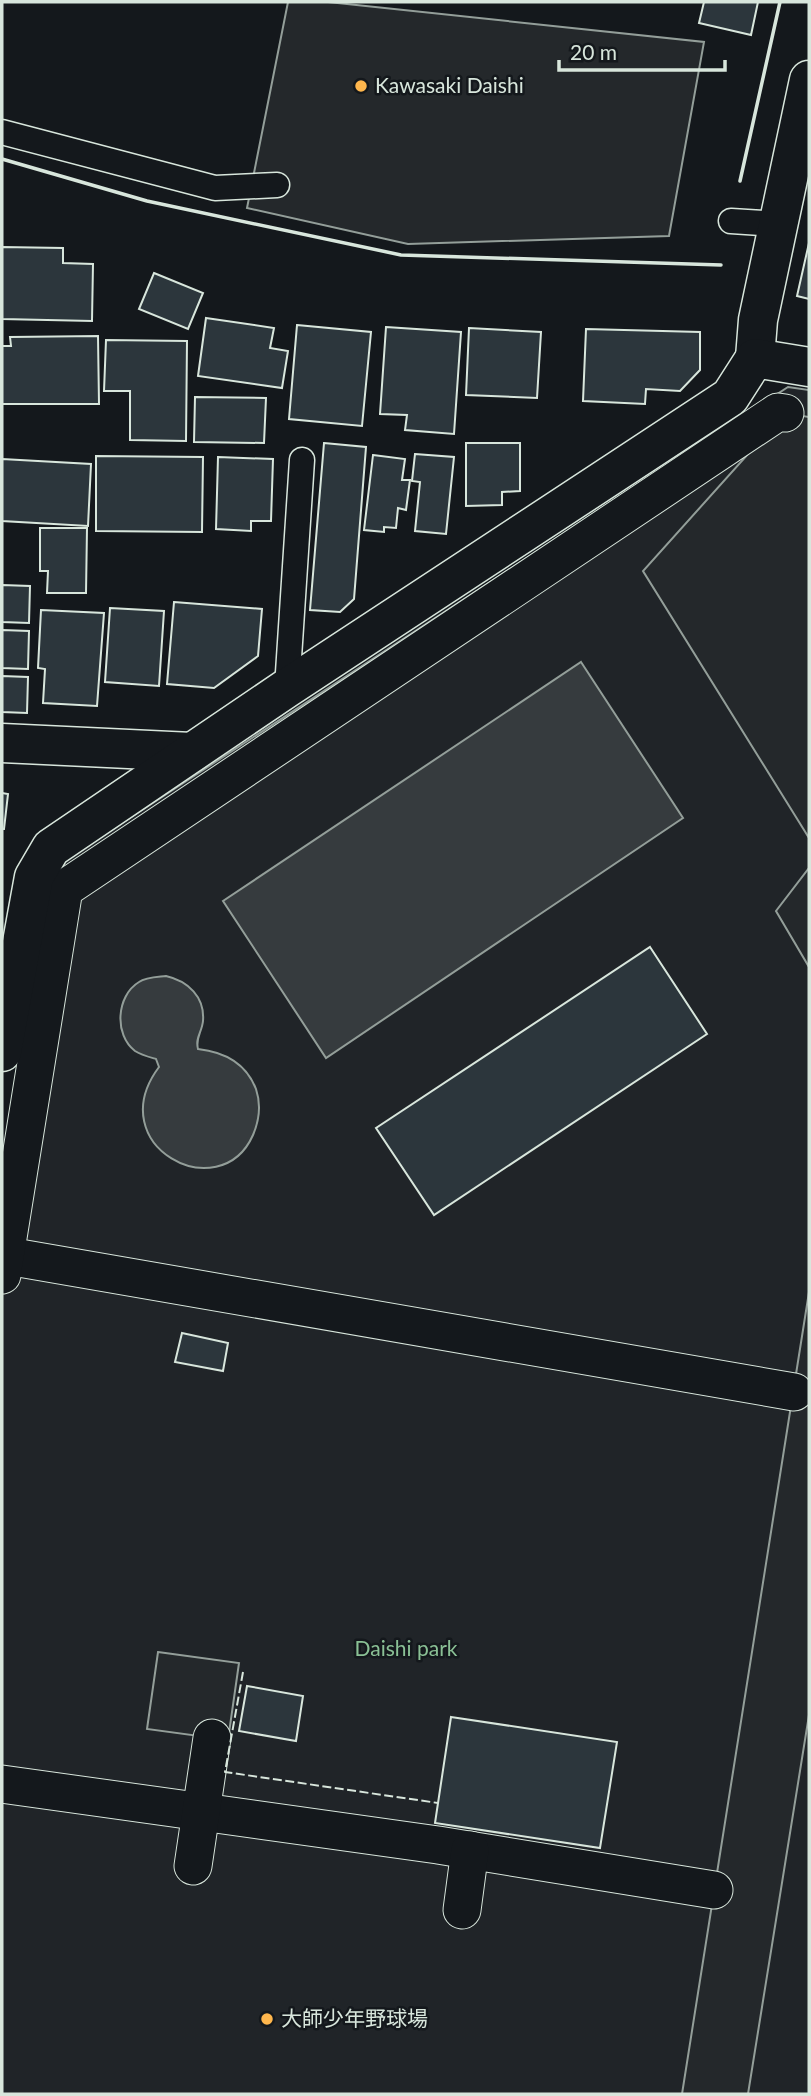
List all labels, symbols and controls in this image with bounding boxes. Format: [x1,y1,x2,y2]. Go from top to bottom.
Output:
scale bar [559,28,725,72]
text: 20 m [570,39,617,64]
place label: Kawasaki Daishi [375,72,524,97]
marker: Kawasaki Daishi [353,78,369,94]
park label: Daishi park [355,1635,458,1660]
place label: 大師少年野球場 [281,2005,428,2030]
marker: 大師少年野球場 [259,2011,275,2027]

